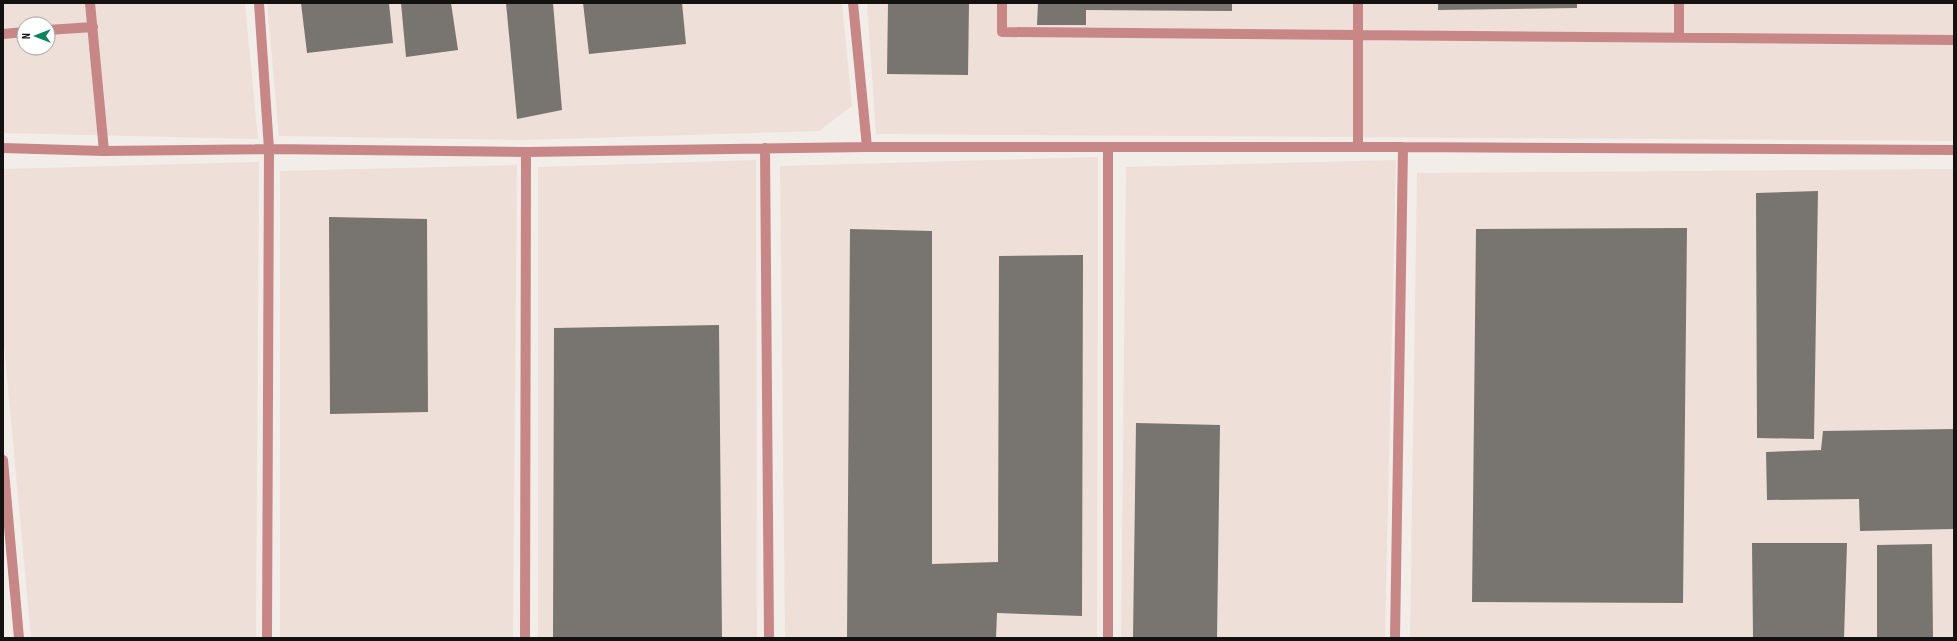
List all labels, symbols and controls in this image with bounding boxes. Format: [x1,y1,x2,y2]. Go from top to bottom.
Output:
north arrow [16,16,56,56]
text: N [20,33,33,39]

